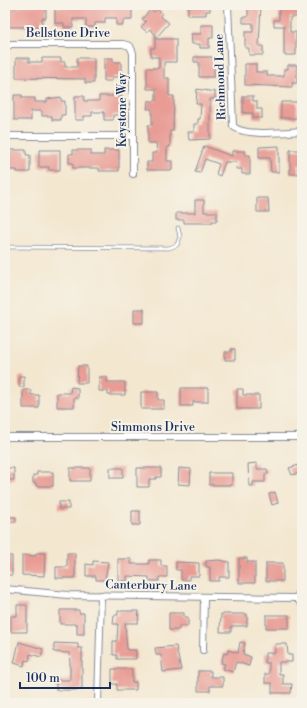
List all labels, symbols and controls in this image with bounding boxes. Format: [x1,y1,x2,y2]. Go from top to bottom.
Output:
street label: Bellstone Drive [25,26,110,41]
street label: Richmond Lane [211,34,230,120]
street label: Keystone Way [115,73,130,147]
street label: Simmons Drive [111,420,195,435]
street label: Canterbury Lane [105,577,197,594]
scale bar [20,664,110,690]
text: 100 m [26,671,60,686]

